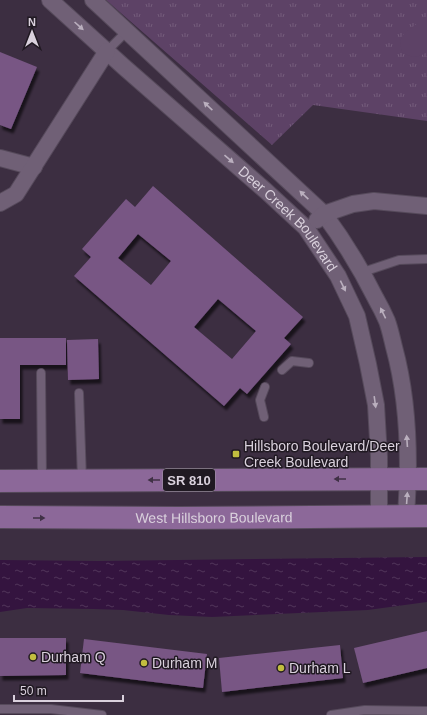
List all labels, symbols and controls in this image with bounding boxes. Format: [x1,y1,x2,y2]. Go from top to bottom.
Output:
north arrow [12,12,52,52]
text: N [28,16,36,28]
one-way arrow [74,22,84,31]
one-way arrow [203,102,214,111]
one-way arrow [224,154,234,163]
street label: Deer Creek Boulevard [235,163,341,274]
one-way arrow [299,190,309,200]
one-way arrow [339,280,346,291]
one-way arrow [380,308,386,319]
one-way arrow [372,396,378,408]
one-way arrow [404,434,411,447]
place label: Hillsboro Boulevard/Deer Creek Boulevard [244,438,400,470]
marker: Hillsboro Boulevard/Deer Creek Boulevard [231,449,241,459]
road number: SR 810 [163,469,215,491]
one-way arrow [333,476,346,482]
one-way arrow [147,477,160,483]
one-way arrow [404,492,411,504]
street label: West Hillsboro Boulevard [135,509,293,526]
one-way arrow [33,515,46,521]
place label: Durham Q [41,649,106,665]
marker: Durham Q [28,652,38,662]
place label: Durham M [152,655,217,671]
marker: Durham M [139,658,149,668]
place label: Durham L [289,660,351,676]
marker: Durham L [276,663,286,673]
scale bar [14,677,123,703]
text: 50 m [20,684,47,698]

